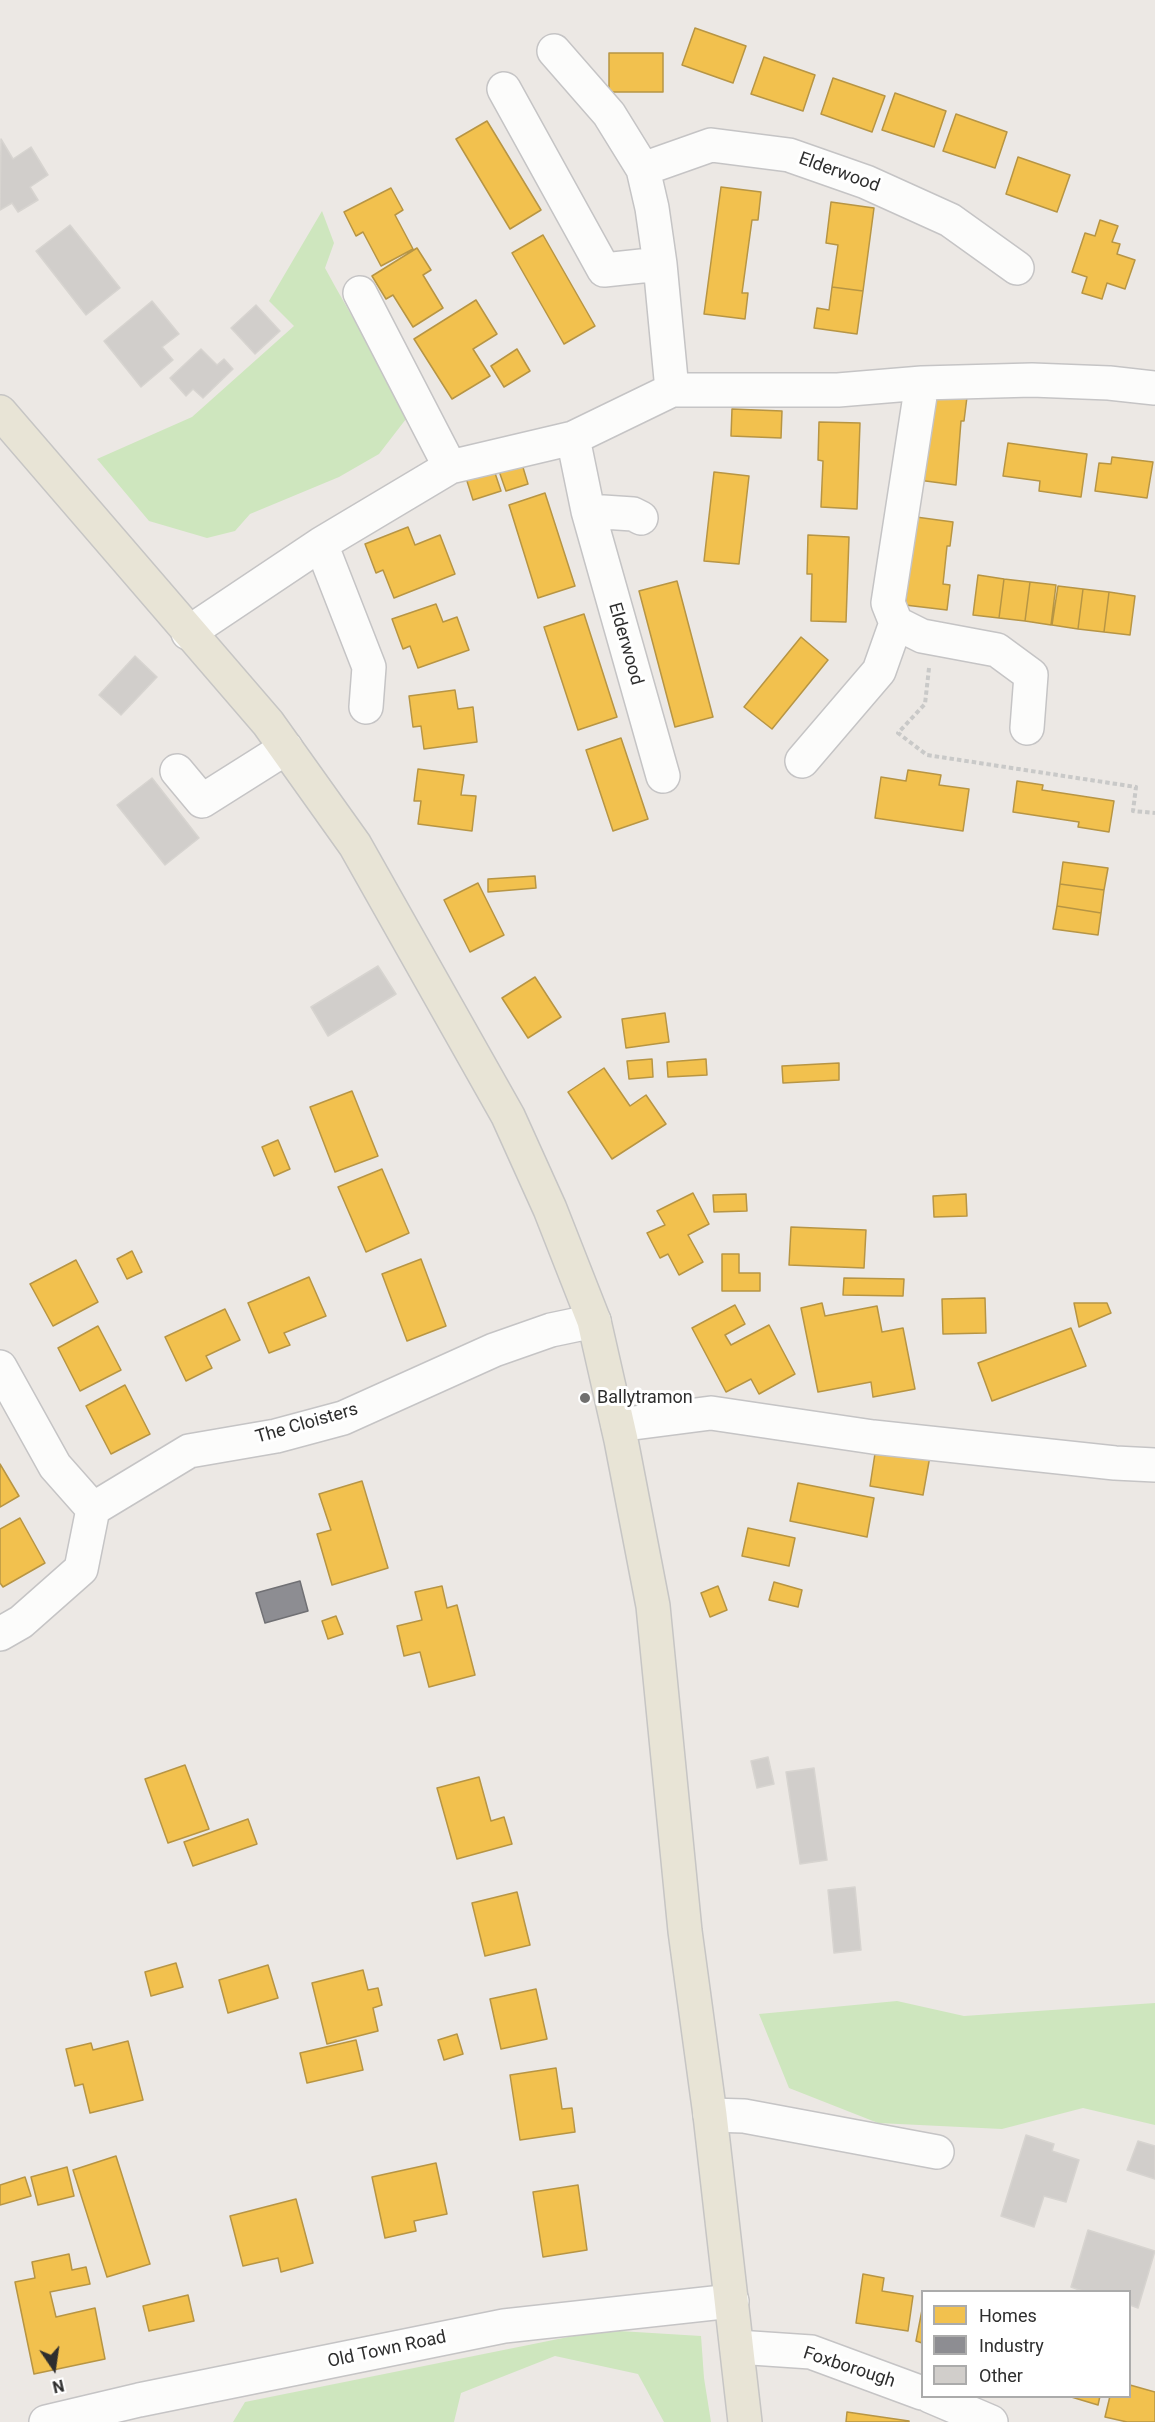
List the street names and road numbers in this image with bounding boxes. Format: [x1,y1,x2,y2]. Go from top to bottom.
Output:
street label: Elderwood [795,148,883,198]
street label: Elderwood [603,600,647,688]
street label: The Cloisters [253,1399,361,1449]
street label: Old Town Road [326,2327,448,2373]
street label: Foxborough [800,2343,898,2393]

